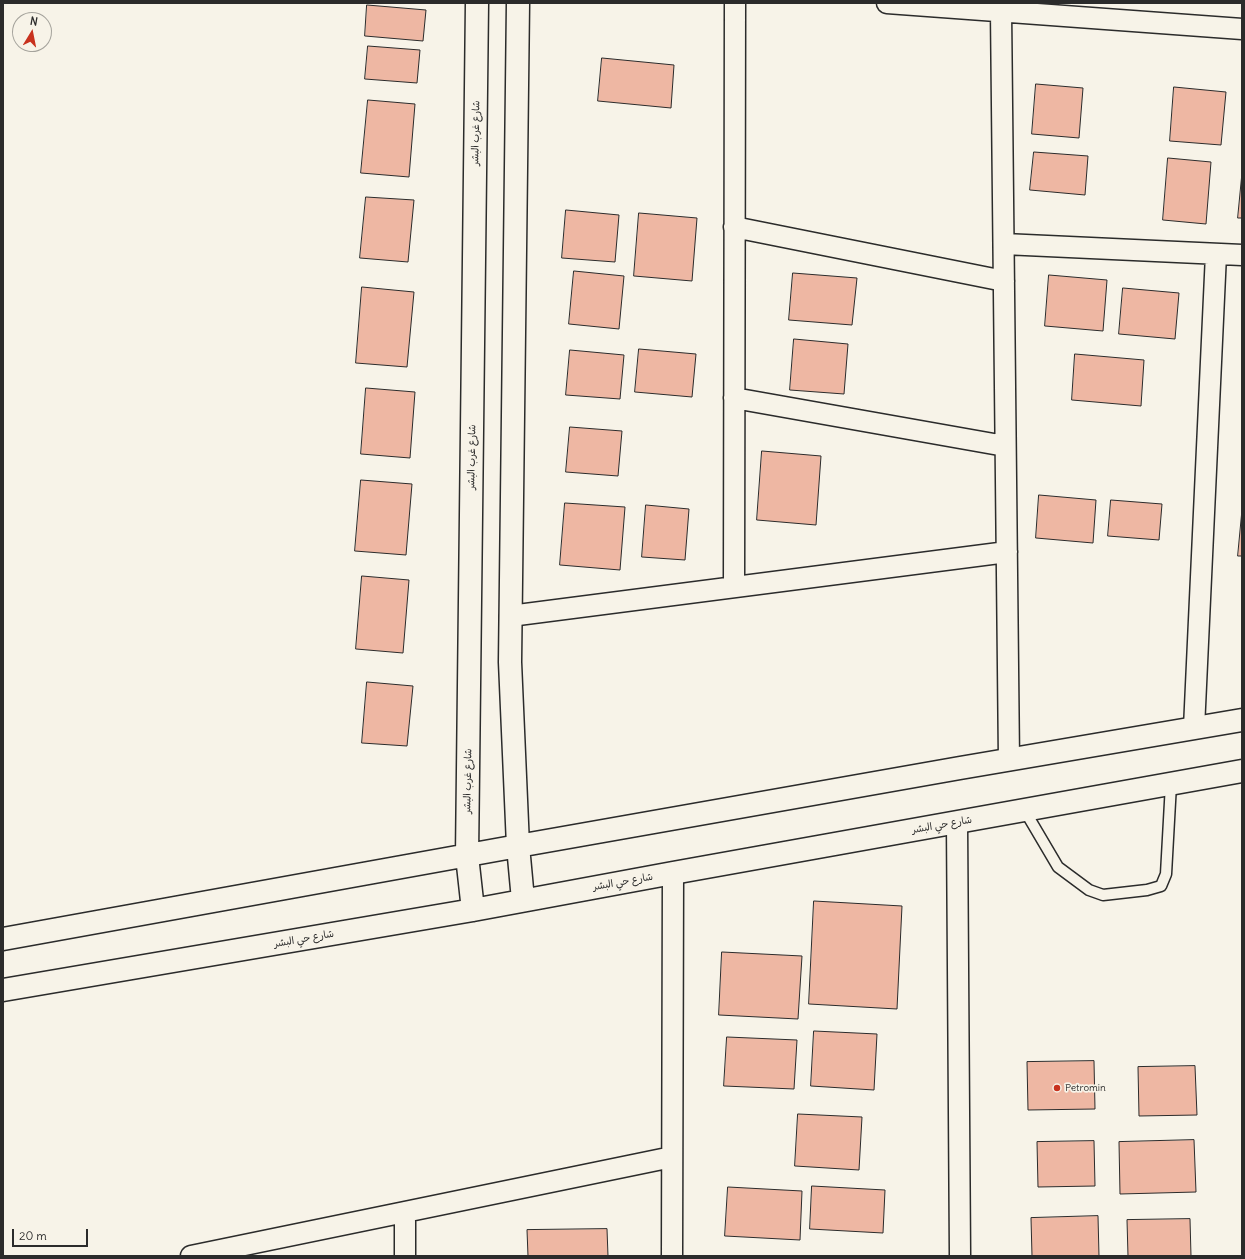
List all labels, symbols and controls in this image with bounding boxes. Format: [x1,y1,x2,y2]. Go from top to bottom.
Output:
north arrow [12,12,52,52]
text: N [29,14,39,29]
street label: شارع غرب البشر [469,100,483,166]
street label: شارع غرب البشر [465,424,479,490]
street label: شارع غرب البشر [461,748,475,814]
street label: شارع حي البشر [911,814,973,836]
street label: شارع حي البشر [592,871,654,893]
street label: شارع حي البشر [273,928,335,950]
place label: Petromin [1065,1082,1106,1094]
marker: Petromin [1052,1083,1062,1093]
scale bar [14,1221,90,1247]
text: 20 m [19,1228,47,1243]

